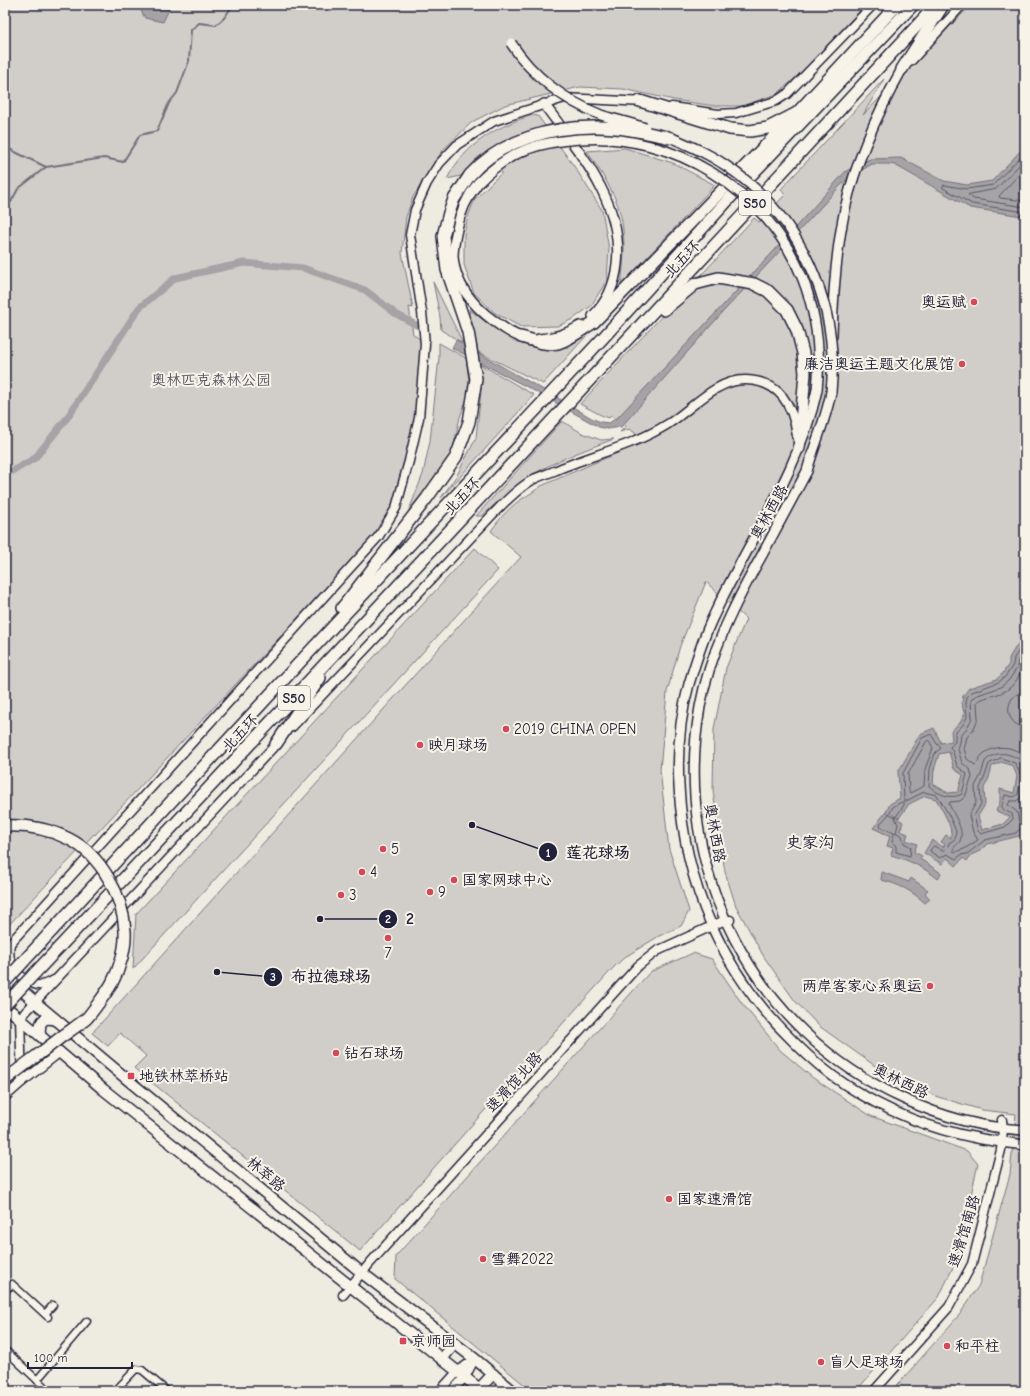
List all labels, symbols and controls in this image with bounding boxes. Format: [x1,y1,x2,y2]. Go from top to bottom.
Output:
road number: S50 [739,191,771,215]
street label: 北五环 [660,236,704,282]
place label: 奥运赋 [921,293,967,311]
marker: 奥运赋 [969,297,979,307]
place label: 廉洁奥运主题文化展馆 [804,355,954,373]
marker: 廉洁奥运主题文化展馆 [957,359,967,369]
park label: 奥林匹克森林公园 [151,371,271,389]
street label: 北五环 [440,473,484,519]
street label: 奥林西路 [747,481,791,543]
road number: S50 [278,686,310,710]
street label: 北五环 [218,710,262,756]
place label: 2019 CHINA OPEN [514,720,636,738]
marker: 2019 CHINA OPEN [501,724,511,734]
place label: 映月球场 [428,736,488,754]
marker: 映月球场 [415,740,425,750]
street label: 奥林西路 [701,802,729,864]
district label: 史家沟 [786,834,834,852]
callout: 莲花球场 [538,838,638,866]
place label: 5 [391,840,399,858]
marker: 5 [378,844,388,854]
text: 莲花球场 [566,844,630,862]
text: 1 [546,846,551,860]
place label: 4 [370,863,377,881]
marker: 4 [357,867,367,877]
place label: 国家网球中心 [462,871,552,889]
marker: 国家网球中心 [449,875,459,885]
place label: 9 [438,883,446,901]
place label: 3 [349,886,357,904]
marker: 9 [425,887,435,897]
marker: 3 [336,890,346,900]
callout: 2 [378,905,422,933]
text: 2 [406,910,414,928]
text: 2 [385,912,391,926]
marker: 7 [383,933,393,943]
place label: 7 [384,944,392,962]
callout: 布拉德球场 [263,963,379,991]
text: 布拉德球场 [291,968,371,986]
text: 3 [270,970,276,984]
place label: 两岸客家心系奥运 [802,977,922,995]
marker: 两岸客家心系奥运 [925,981,935,991]
place label: 钻石球场 [344,1044,404,1062]
marker: 钻石球场 [331,1048,341,1058]
street label: 速滑馆北路 [482,1048,546,1116]
street label: 奥林西路 [870,1060,932,1102]
place label: 地铁林萃桥站 [139,1067,229,1085]
marker: 地铁林萃桥站 [126,1071,136,1081]
street label: 林萃路 [243,1153,289,1195]
place label: 国家速滑馆 [677,1190,752,1208]
street label: 速滑馆南路 [944,1192,984,1270]
marker: 国家速滑馆 [664,1194,674,1204]
place label: 雪舞2022 [491,1250,554,1268]
marker: 雪舞2022 [478,1254,488,1264]
place label: 京师园 [411,1332,456,1350]
marker: 京师园 [398,1336,408,1346]
place label: 和平柱 [955,1337,1000,1355]
marker: 和平柱 [942,1341,952,1351]
scale bar [28,1344,132,1370]
text: 100 m [34,1351,67,1365]
place label: 盲人足球场 [829,1353,904,1371]
marker: 盲人足球场 [816,1357,826,1367]

